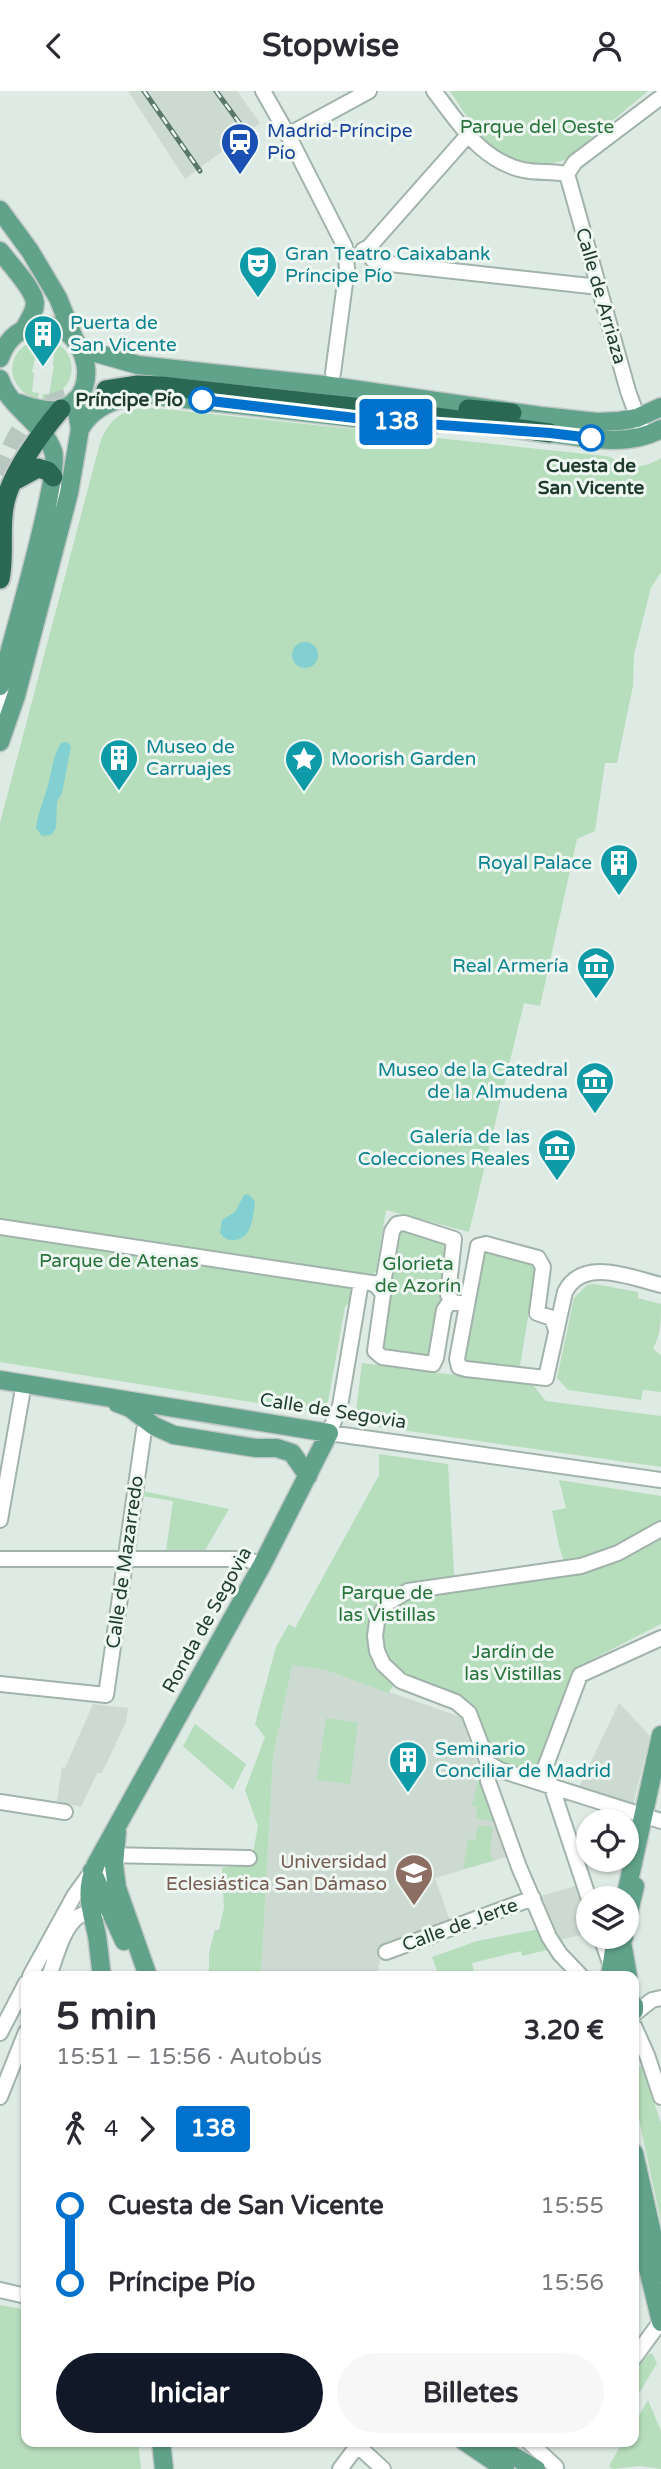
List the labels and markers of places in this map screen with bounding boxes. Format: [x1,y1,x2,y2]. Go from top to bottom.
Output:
place label: Madrid-Príncipe Pío [267,120,412,164]
station icon: Madrid-Príncipe Pío [219,121,261,176]
place label: Gran Teatro Caixabank Príncipe Pío [285,243,490,287]
theatre icon: Gran Teatro Caixabank Príncipe Pío [237,244,279,299]
place label: Puerta de San Vicente [70,312,177,356]
building icon: Puerta de San Vicente [22,313,64,368]
marker: Príncipe Pío [189,387,215,413]
place label: Príncipe Pío [75,389,183,412]
marker: Cuesta de San Vicente [578,425,604,451]
place label: Cuesta de San Vicente [538,455,645,499]
place label: Museo de Carruajes [146,736,235,780]
building icon: Museo de Carruajes [98,737,140,792]
place icon: Moorish Garden [283,738,325,793]
place label: Moorish Garden [331,748,476,770]
building icon: Royal Palace [598,842,640,897]
place label: Royal Palace [477,852,592,874]
museum icon: Real Armería [575,945,617,1000]
place label: Real Armería [452,955,569,977]
place label: Museo de la Catedral de la Almudena [378,1059,568,1103]
museum icon: Museo de la Catedral de la Almudena [574,1060,616,1115]
place label: Galería de las Colecciones Reales [358,1126,530,1170]
museum icon: Galería de las Colecciones Reales [536,1127,578,1182]
place label: Seminario Conciliar de Madrid [435,1738,611,1782]
building icon: Seminario Conciliar de Madrid [387,1739,429,1794]
place label: Universidad Eclesiástica San Dámaso [166,1851,387,1895]
school or university icon: Universidad Eclesiástica San Dámaso [393,1852,435,1907]

